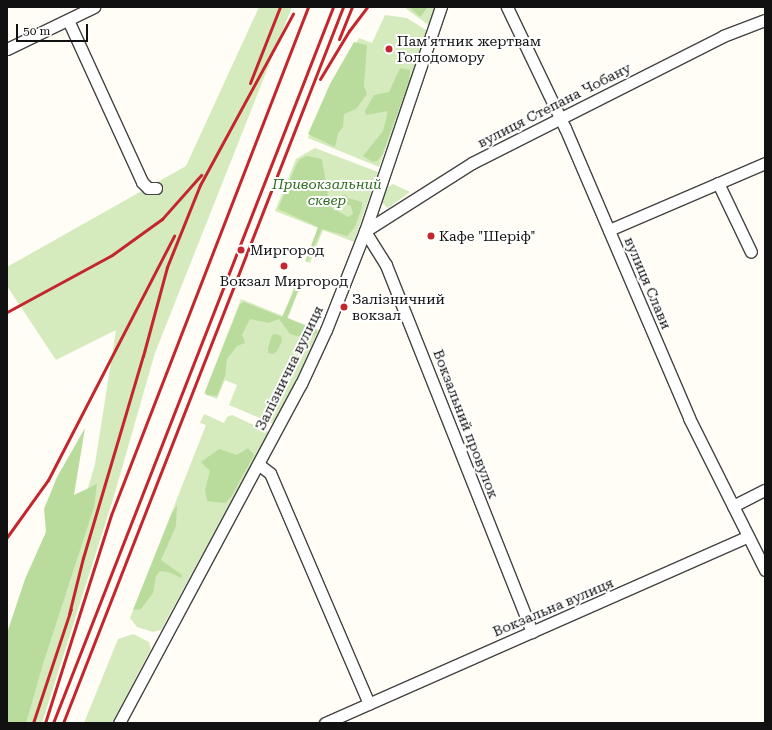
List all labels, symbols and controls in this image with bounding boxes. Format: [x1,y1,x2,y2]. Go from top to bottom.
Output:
scale bar [18,16,90,42]
text: 50 m [23,24,50,38]
place label: Пам'ятник жертвам Голодомору [397,33,541,66]
marker: Пам'ятник жертвам Голодомору [384,44,394,54]
street label: вулиця Степана Чобану [475,59,633,151]
park label: Привокзальний сквер [272,176,382,208]
place label: Кафе "Шеріф" [439,228,535,244]
marker: Кафе "Шеріф" [426,231,436,241]
street label: вулиця Слави [621,234,675,332]
place label: Миргород [250,242,324,258]
marker: Миргород [235,244,247,256]
marker: Вокзал Миргород [279,261,289,271]
place label: Вокзал Миргород [220,273,348,289]
place label: Залізничний вокзал [352,291,445,324]
marker: Залізничний вокзал [339,302,349,312]
street label: Залізнична вулиця [252,303,326,433]
street label: Вокзальний провулок [430,347,502,501]
street label: Вокзальна вулиця [490,574,616,640]

